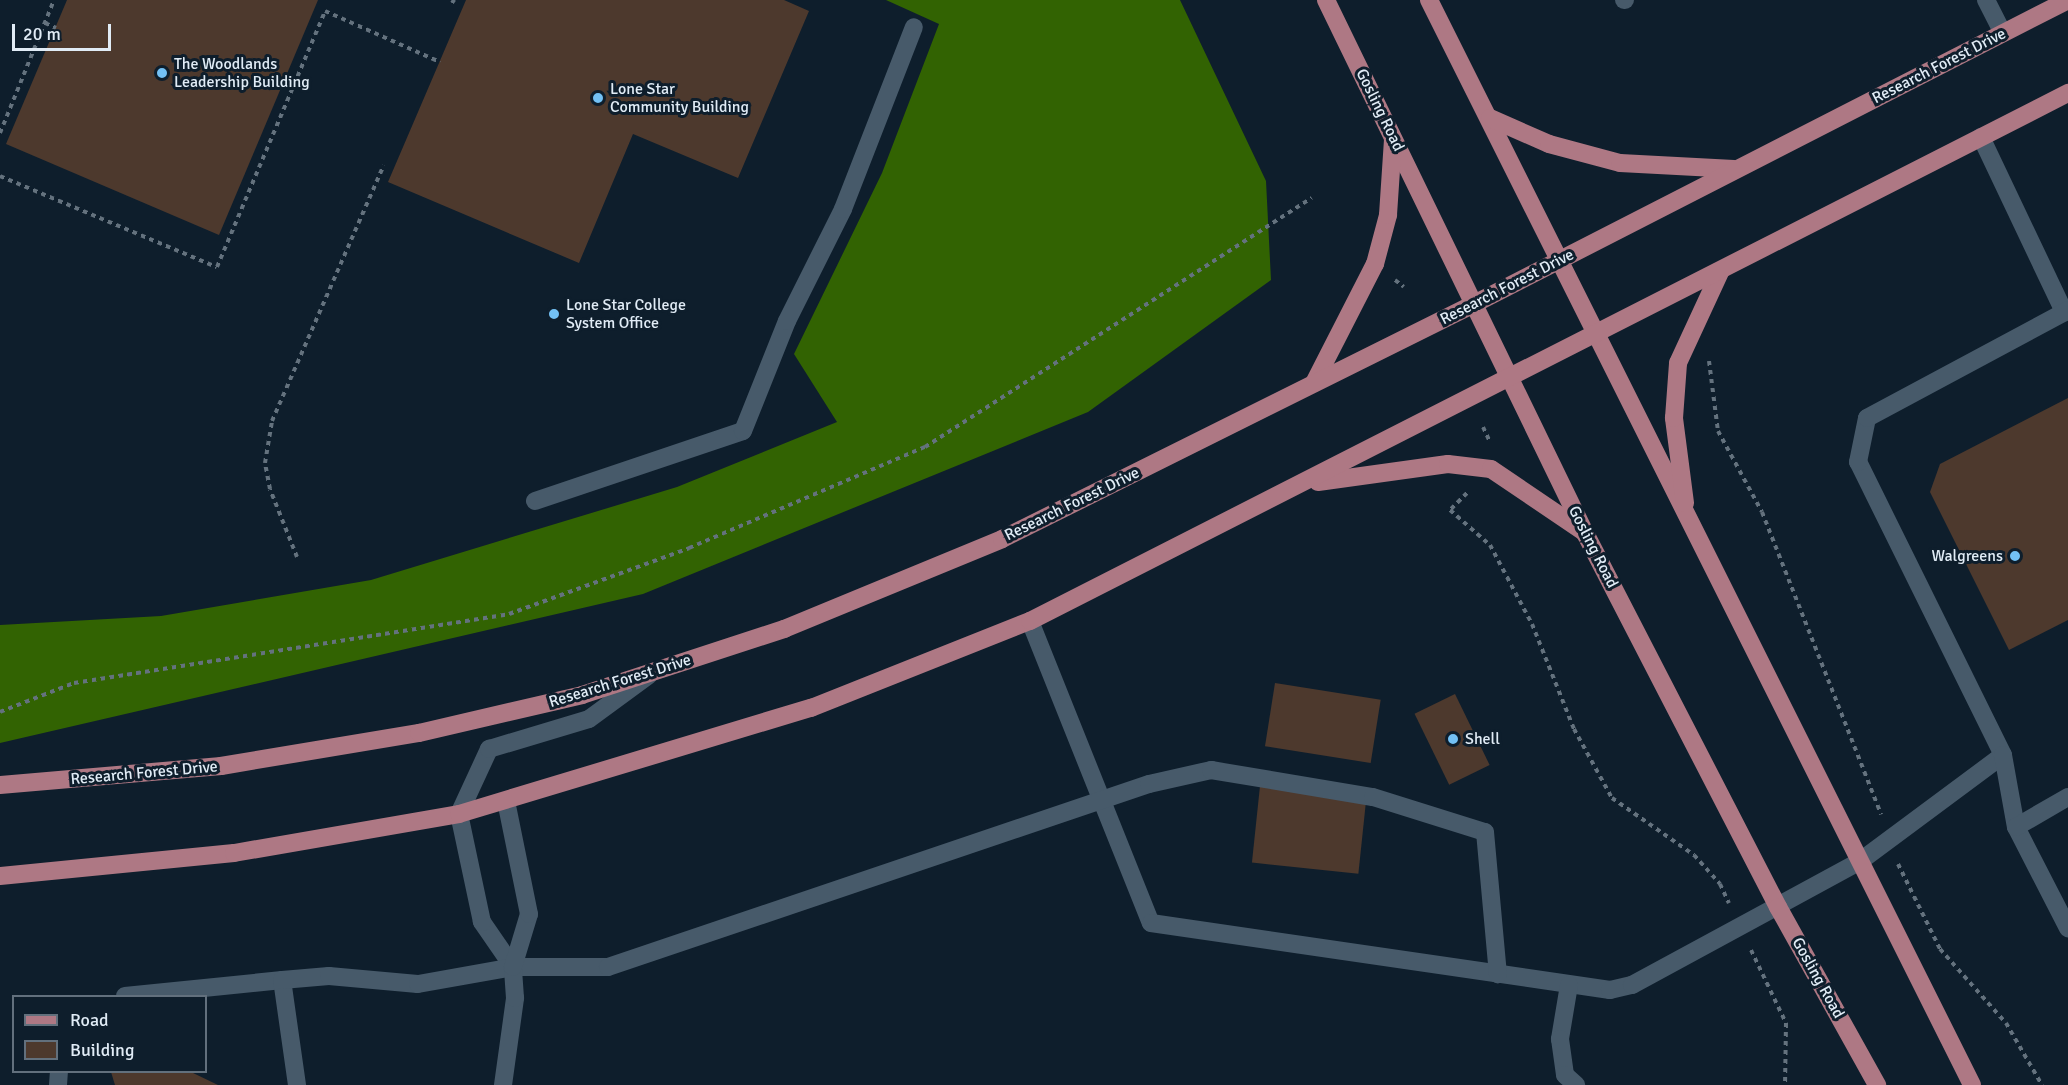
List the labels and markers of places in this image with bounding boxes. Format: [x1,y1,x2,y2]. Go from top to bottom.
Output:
place label: The Woodlands Leadership Building [174,54,310,92]
marker: The Woodlands Leadership Building [155,66,169,80]
place label: Lone Star Community Building [610,79,749,117]
marker: Lone Star Community Building [591,91,605,105]
place label: Lone Star College System Office [566,295,686,333]
marker: Lone Star College System Office [547,307,561,321]
place label: Walgreens [1931,546,2003,566]
marker: Walgreens [2008,549,2022,563]
place label: Shell [1465,729,1500,749]
marker: Shell [1446,732,1460,746]

